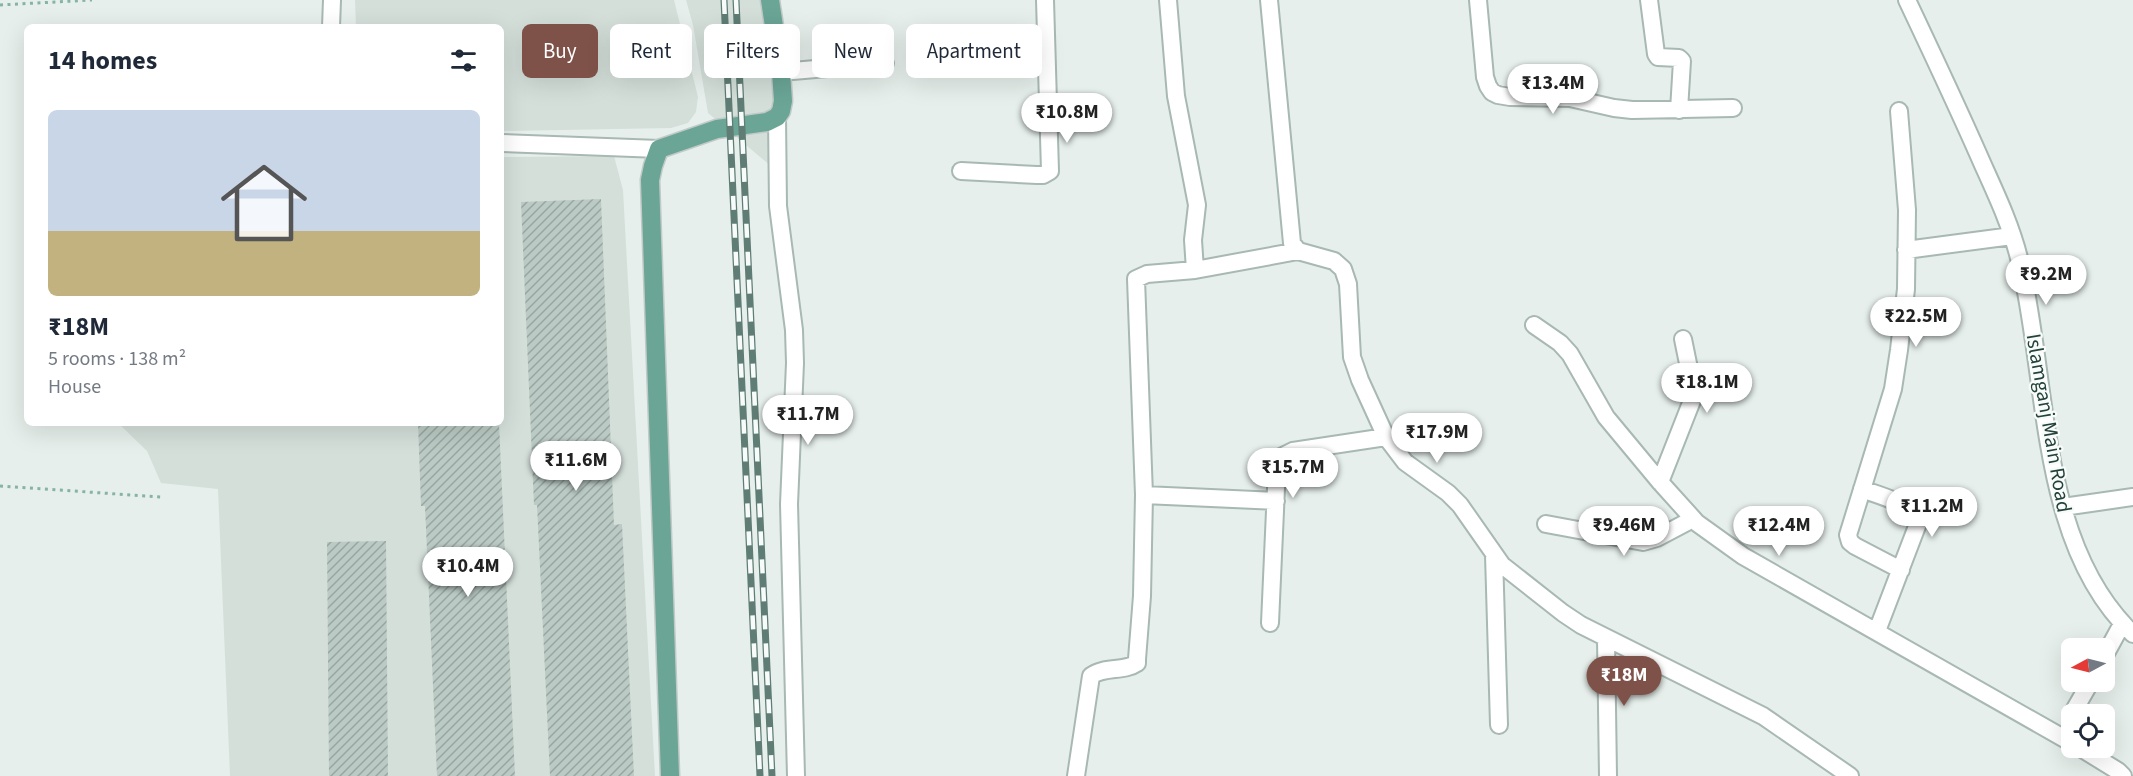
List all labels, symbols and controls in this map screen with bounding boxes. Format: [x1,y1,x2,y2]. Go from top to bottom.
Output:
chip: Buy [522,24,598,78]
chip: Rent [610,24,692,78]
chip: Filters [704,24,800,78]
chip: New [812,24,894,78]
chip: Apartment [906,24,1042,78]
text: 14 homes [48,42,157,79]
icon: filters [447,44,480,77]
pin: ₹13.4M [1504,64,1602,115]
text: ₹13.4M [1521,69,1585,97]
pin: ₹10.8M [1018,93,1116,144]
text: ₹10.8M [1035,98,1099,126]
icon: home [210,149,318,257]
pin: ₹9.2M [2004,255,2088,306]
text: ₹9.2M [2020,260,2072,288]
pin: ₹22.5M [1867,297,1965,348]
text: ₹22.5M [1884,302,1948,330]
text: ₹18M [48,308,109,345]
street label: Islamganj Main Road [2018,331,2080,515]
text: 5 rooms · 138 m² [48,345,186,373]
pin: ₹18.1M [1658,363,1756,414]
text: ₹18.1M [1675,368,1739,396]
text: House [48,373,101,401]
pin: ₹11.7M [759,395,857,446]
text: ₹11.7M [776,400,840,428]
pin: ₹17.9M [1388,413,1486,464]
text: ₹17.9M [1405,418,1469,446]
pin: ₹11.6M [527,441,625,492]
text: ₹11.6M [544,446,608,474]
pin: ₹15.7M [1244,448,1342,499]
text: ₹15.7M [1261,453,1325,481]
pin: ₹11.2M [1883,487,1981,538]
text: ₹11.2M [1900,492,1964,520]
pin: ₹9.46M [1575,506,1673,557]
pin: ₹12.4M [1730,506,1828,557]
text: ₹9.46M [1592,511,1656,539]
text: ₹12.4M [1747,511,1811,539]
pin: ₹10.4M [419,547,517,598]
text: ₹10.4M [436,552,500,580]
north arrow [2061,638,2115,692]
map controls [2061,638,2115,758]
pin: ₹18M [1588,656,1660,707]
text: ₹18M [1601,661,1647,689]
button: locate [2061,704,2115,758]

